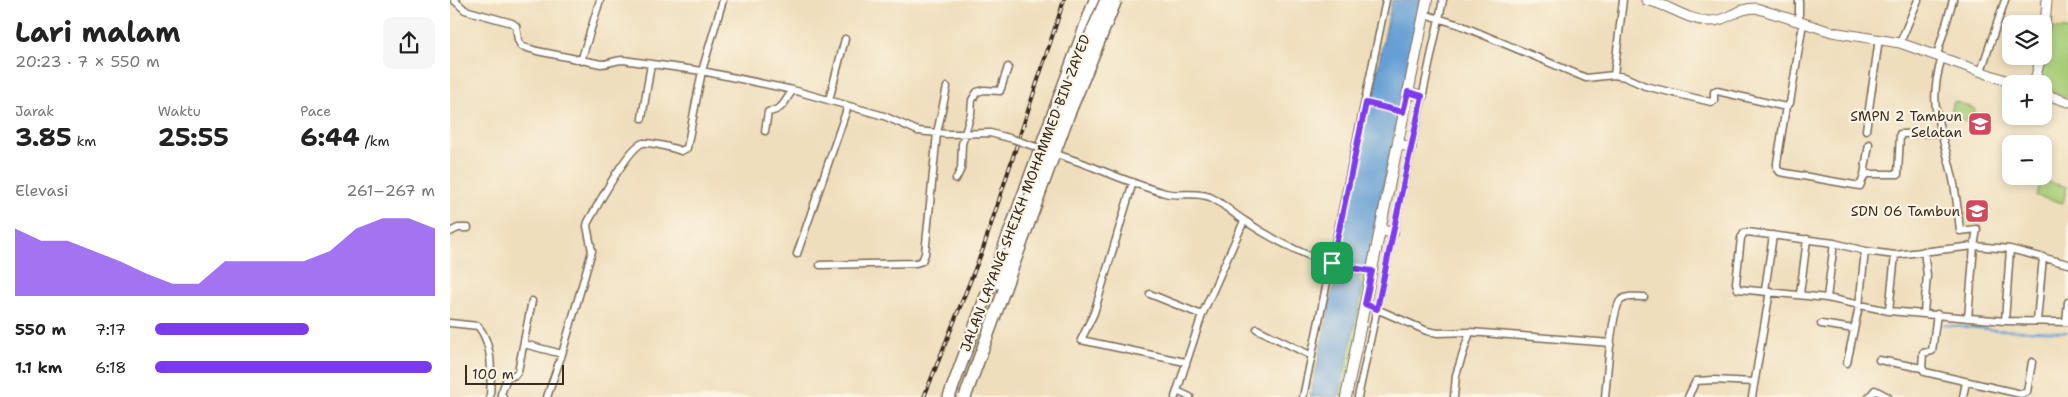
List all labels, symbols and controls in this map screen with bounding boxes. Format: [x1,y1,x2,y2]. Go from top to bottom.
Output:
text: Lari malam [15,13,180,51]
map controls [2002,15,2052,185]
button: layers [2002,15,2052,65]
button: share [383,17,435,69]
street label: JALAN LAYANG SHEIKH MOHAMMED BIN ZAYED [956,32,1094,354]
text: 20:23 · 7 × 550 m [15,51,160,72]
button: + [2002,75,2052,125]
text: Jarak [15,102,54,120]
text: Waktu [158,102,201,120]
text: Pace [300,102,331,120]
place label: SMPN 2 Tambun Selatan [1850,107,1962,141]
school or university icon: SMPN 2 Tambun Selatan [1967,111,1993,137]
text: 3.85 [15,120,72,154]
text: 25:55 [158,120,229,154]
text: 6:44 [300,120,360,154]
text: km [72,132,96,150]
text: /km [360,132,390,150]
button: − [2002,135,2052,185]
text: Elevasi [15,180,69,201]
text: 261–267 m [346,180,435,201]
school or university icon: SDN 06 Tambun [1964,198,1990,224]
place label: SDN 06 Tambun [1851,202,1960,220]
pin [1311,242,1353,284]
icon: arrive [1318,249,1346,277]
text: 550 m [15,319,66,340]
text: 7:17 [95,319,126,340]
text: 1.1 km [15,357,62,378]
text: 6:18 [95,357,127,378]
scale bar [465,362,564,385]
text: 100 m [472,365,514,383]

